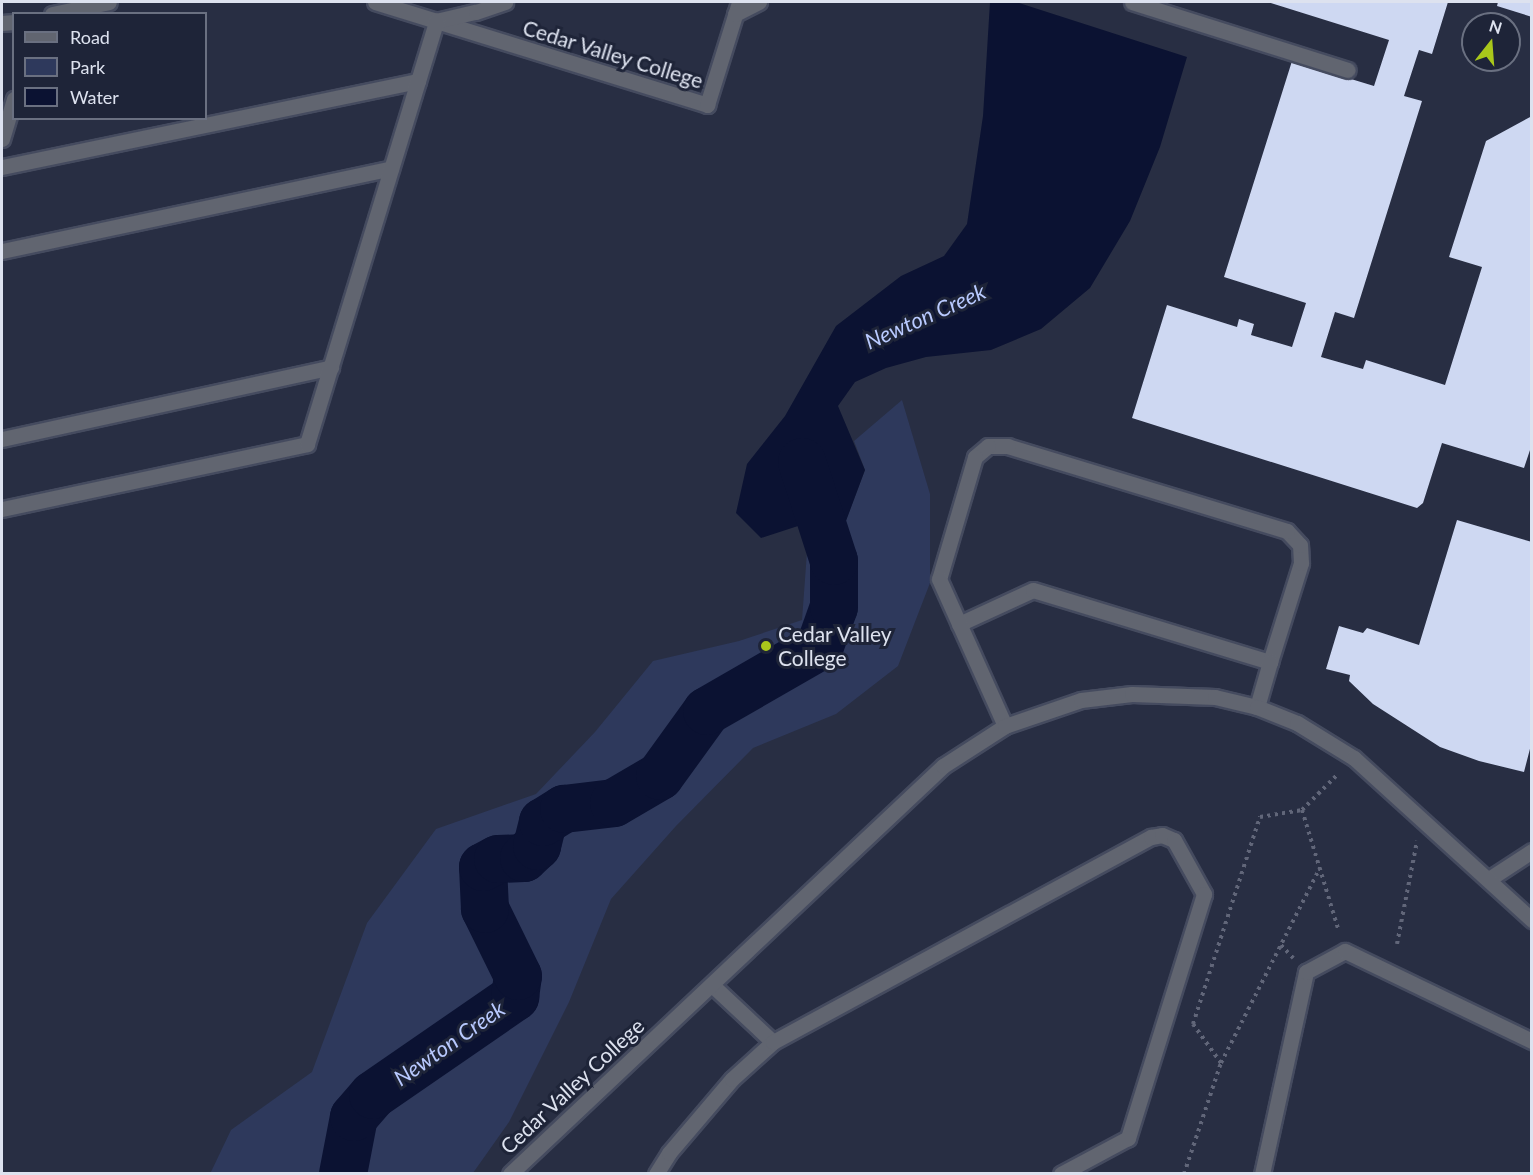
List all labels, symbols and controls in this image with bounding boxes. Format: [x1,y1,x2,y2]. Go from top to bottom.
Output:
legend [12,12,207,120]
north arrow [1461,12,1521,72]
street label: Cedar Valley College [519,14,707,94]
text: N [1487,15,1504,37]
text: Road [70,26,110,48]
text: Park [70,56,105,78]
text: Water [70,86,119,108]
water label: Newton Creek [860,278,990,354]
place label: Cedar Valley College [778,621,893,671]
marker: Cedar Valley College [759,639,773,653]
water label: Newton Creek [388,995,510,1091]
street label: Cedar Valley College [494,1012,650,1160]

